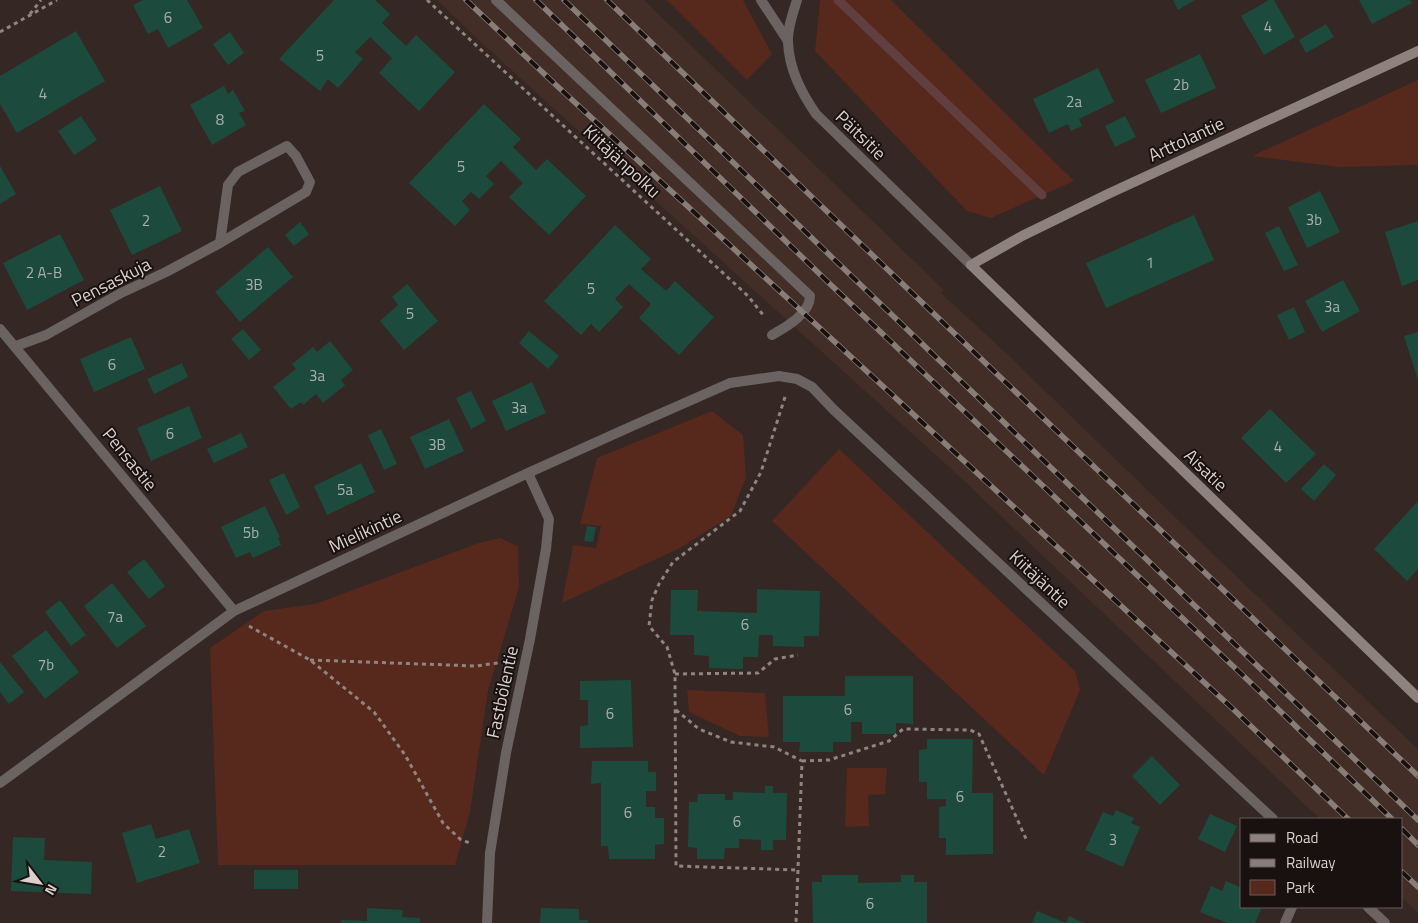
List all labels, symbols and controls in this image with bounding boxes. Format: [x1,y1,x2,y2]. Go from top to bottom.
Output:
house number: 6 [164,6,172,29]
house number: 4 [1264,15,1272,38]
house number: 5 [316,44,324,67]
house number: 2b [1173,73,1189,96]
house number: 4 [39,82,47,105]
house number: 2a [1066,90,1082,113]
street label: Päitsitie [829,104,893,166]
house number: 8 [216,108,224,131]
street label: Arttolantie [1143,110,1229,168]
street label: Kiitäjänpolku [577,118,667,204]
house number: 5 [457,155,465,178]
house number: 3b [1306,208,1322,231]
house number: 2 [142,209,150,232]
street label: Pensaskuja [66,250,156,314]
house number: 1 [1146,251,1154,274]
house number: 2 A-B [26,261,62,284]
house number: 3B [245,273,263,296]
house number: 5 [587,277,595,300]
house number: 3a [1324,295,1340,318]
house number: 5 [406,302,414,325]
house number: 6 [108,353,116,376]
house number: 3a [309,364,325,387]
house number: 3a [511,396,527,419]
street label: Pensastie [96,422,164,496]
house number: 6 [166,422,174,445]
house number: 3B [428,433,446,456]
house number: 4 [1274,435,1282,458]
street label: Aisatie [1178,442,1234,498]
house number: 5a [337,478,353,501]
street label: Mielikintie [324,502,406,560]
house number: 5b [243,521,259,544]
street label: Kiitäjäntie [1003,543,1077,615]
house number: 7a [107,605,123,628]
house number: 6 [741,613,749,636]
street label: Fastbölentie [479,643,525,741]
house number: 7b [38,653,54,676]
house number: 6 [844,698,852,721]
house number: 6 [606,702,614,725]
house number: 6 [956,785,964,808]
house number: 6 [624,801,632,824]
house number: 6 [733,810,741,833]
legend [1240,818,1403,908]
text: Road [1286,826,1318,849]
house number: 3 [1109,828,1117,851]
house number: 2 [158,840,166,863]
text: Railway [1286,851,1336,874]
north arrow [15,858,65,908]
text: Park [1286,876,1315,899]
text: N [40,880,63,900]
house number: 6 [866,892,874,915]

